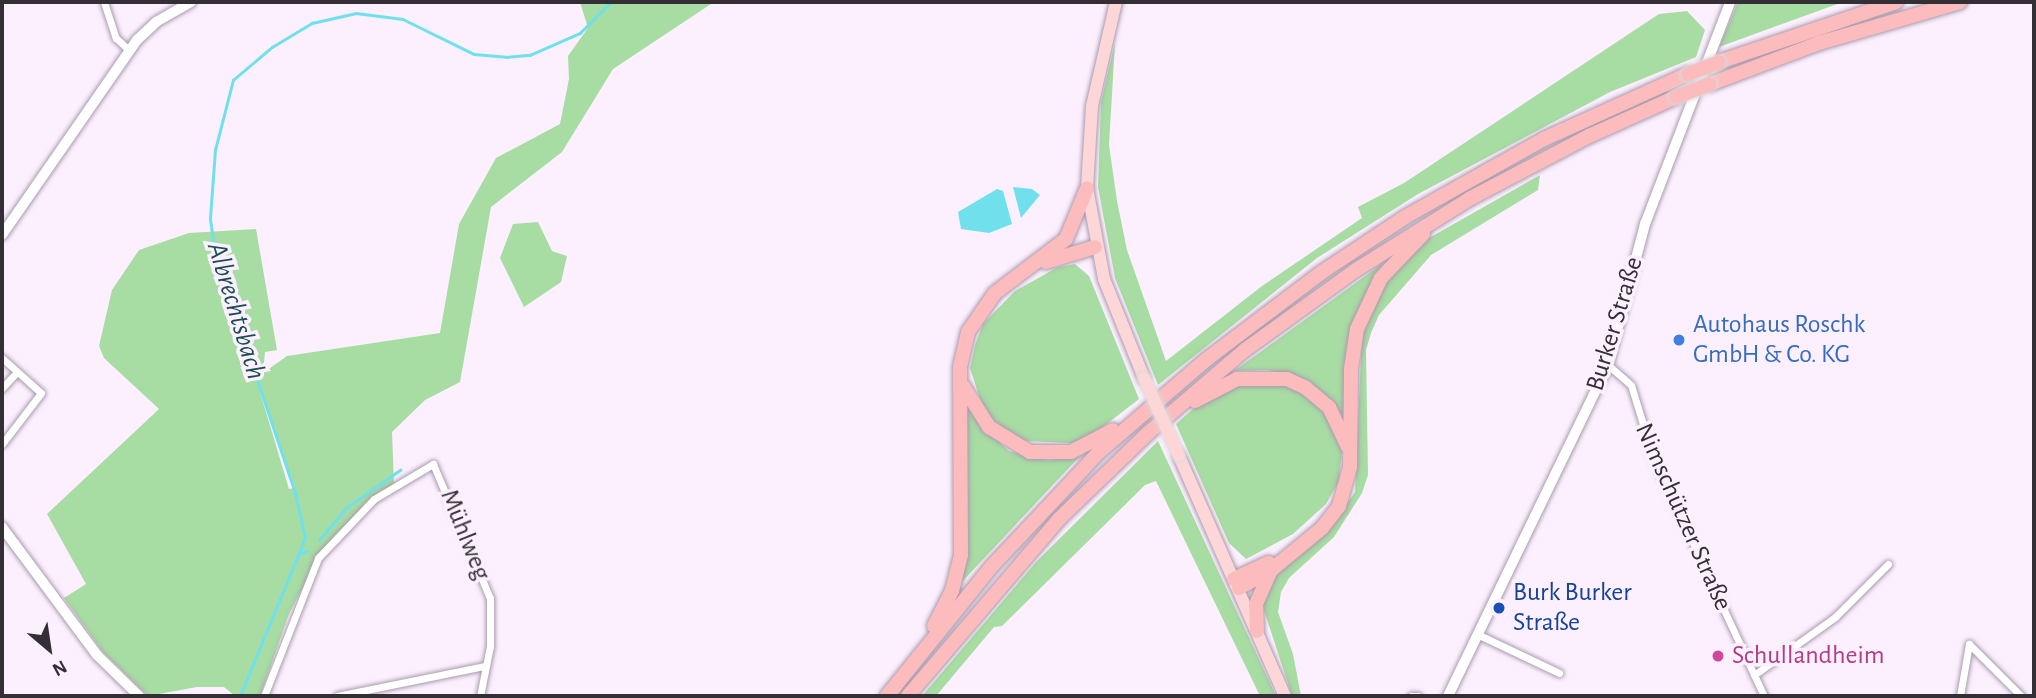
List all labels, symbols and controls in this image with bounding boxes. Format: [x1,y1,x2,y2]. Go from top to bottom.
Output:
water label: Albrechtsbach [199,238,273,384]
street label: Burker Straße [1580,253,1650,395]
place label: Autohaus Roschk GmbH & Co. KG [1693,309,1865,370]
marker: Autohaus Roschk GmbH & Co. KG [1671,332,1687,348]
street label: Nimschützer Straße [1628,419,1738,615]
street label: Mühlweg [433,485,497,585]
place label: Burk Burker Straße [1513,577,1632,638]
marker: Burk Burker Straße [1491,600,1507,616]
north arrow [14,614,84,684]
place label: Schullandheim [1732,640,1885,672]
marker: Schullandheim [1710,648,1726,664]
text: N [49,656,70,679]

